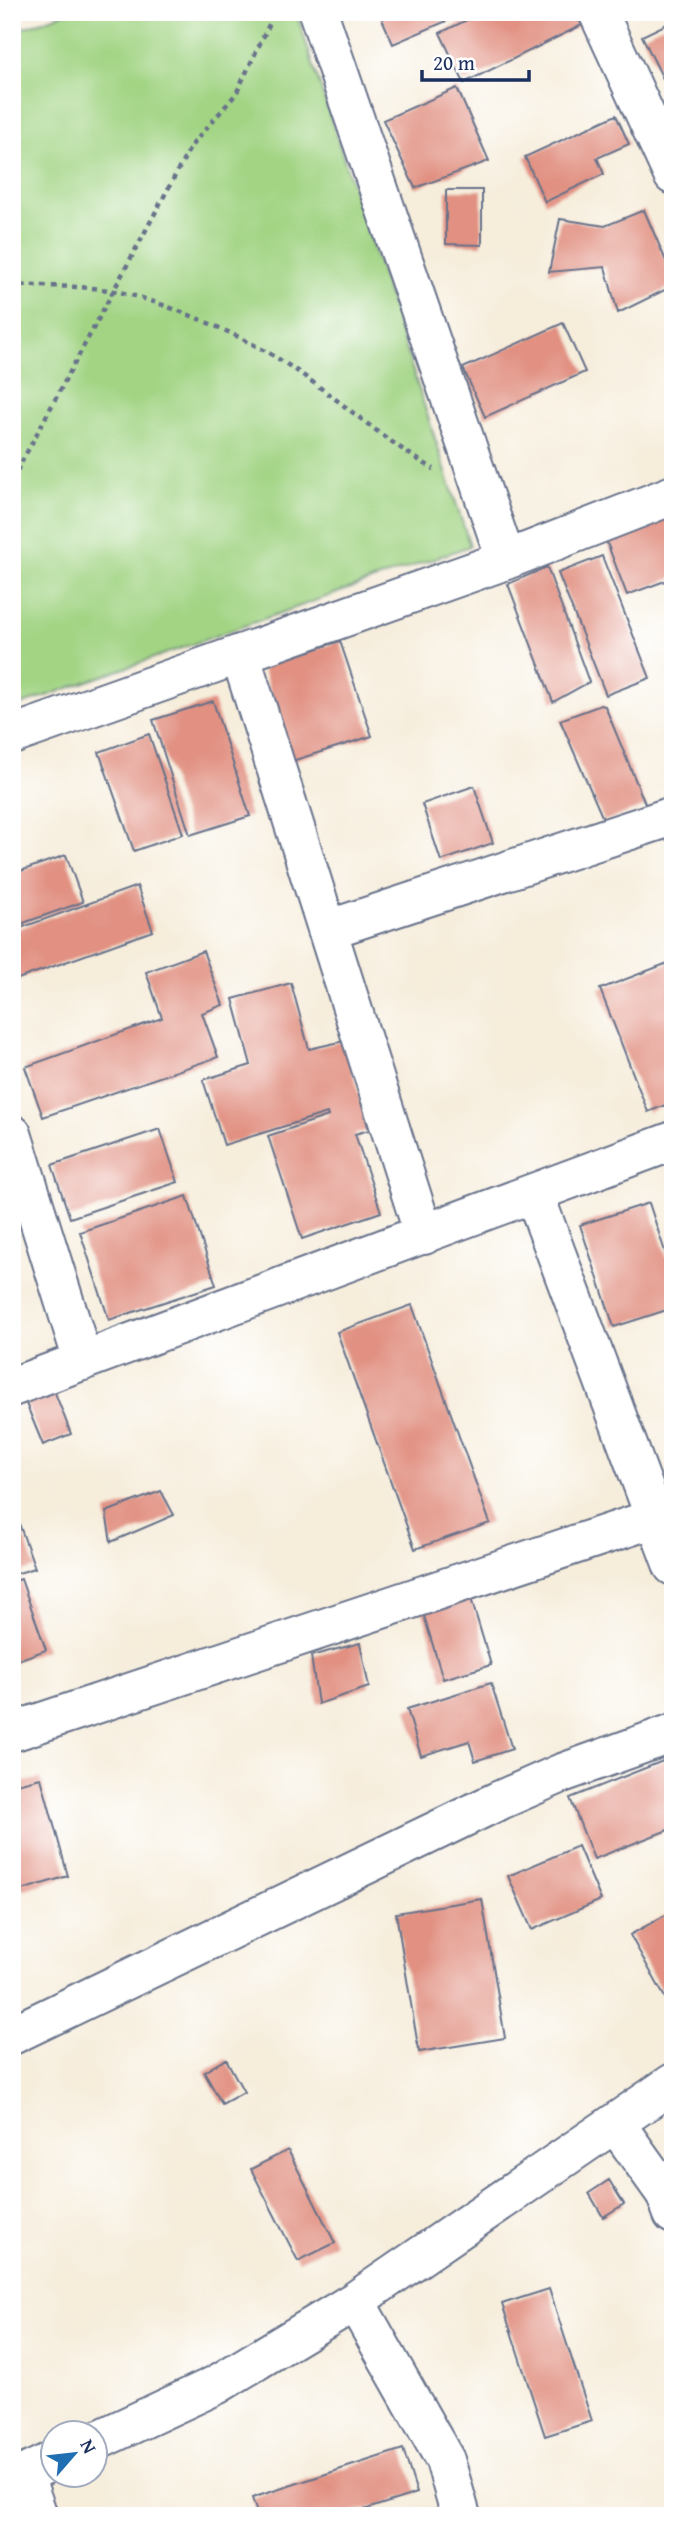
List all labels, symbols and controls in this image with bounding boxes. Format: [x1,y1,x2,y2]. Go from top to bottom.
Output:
scale bar [422,38,529,82]
text: 20 m [433,47,475,78]
north arrow [38,2420,108,2490]
text: N [74,2434,104,2458]

